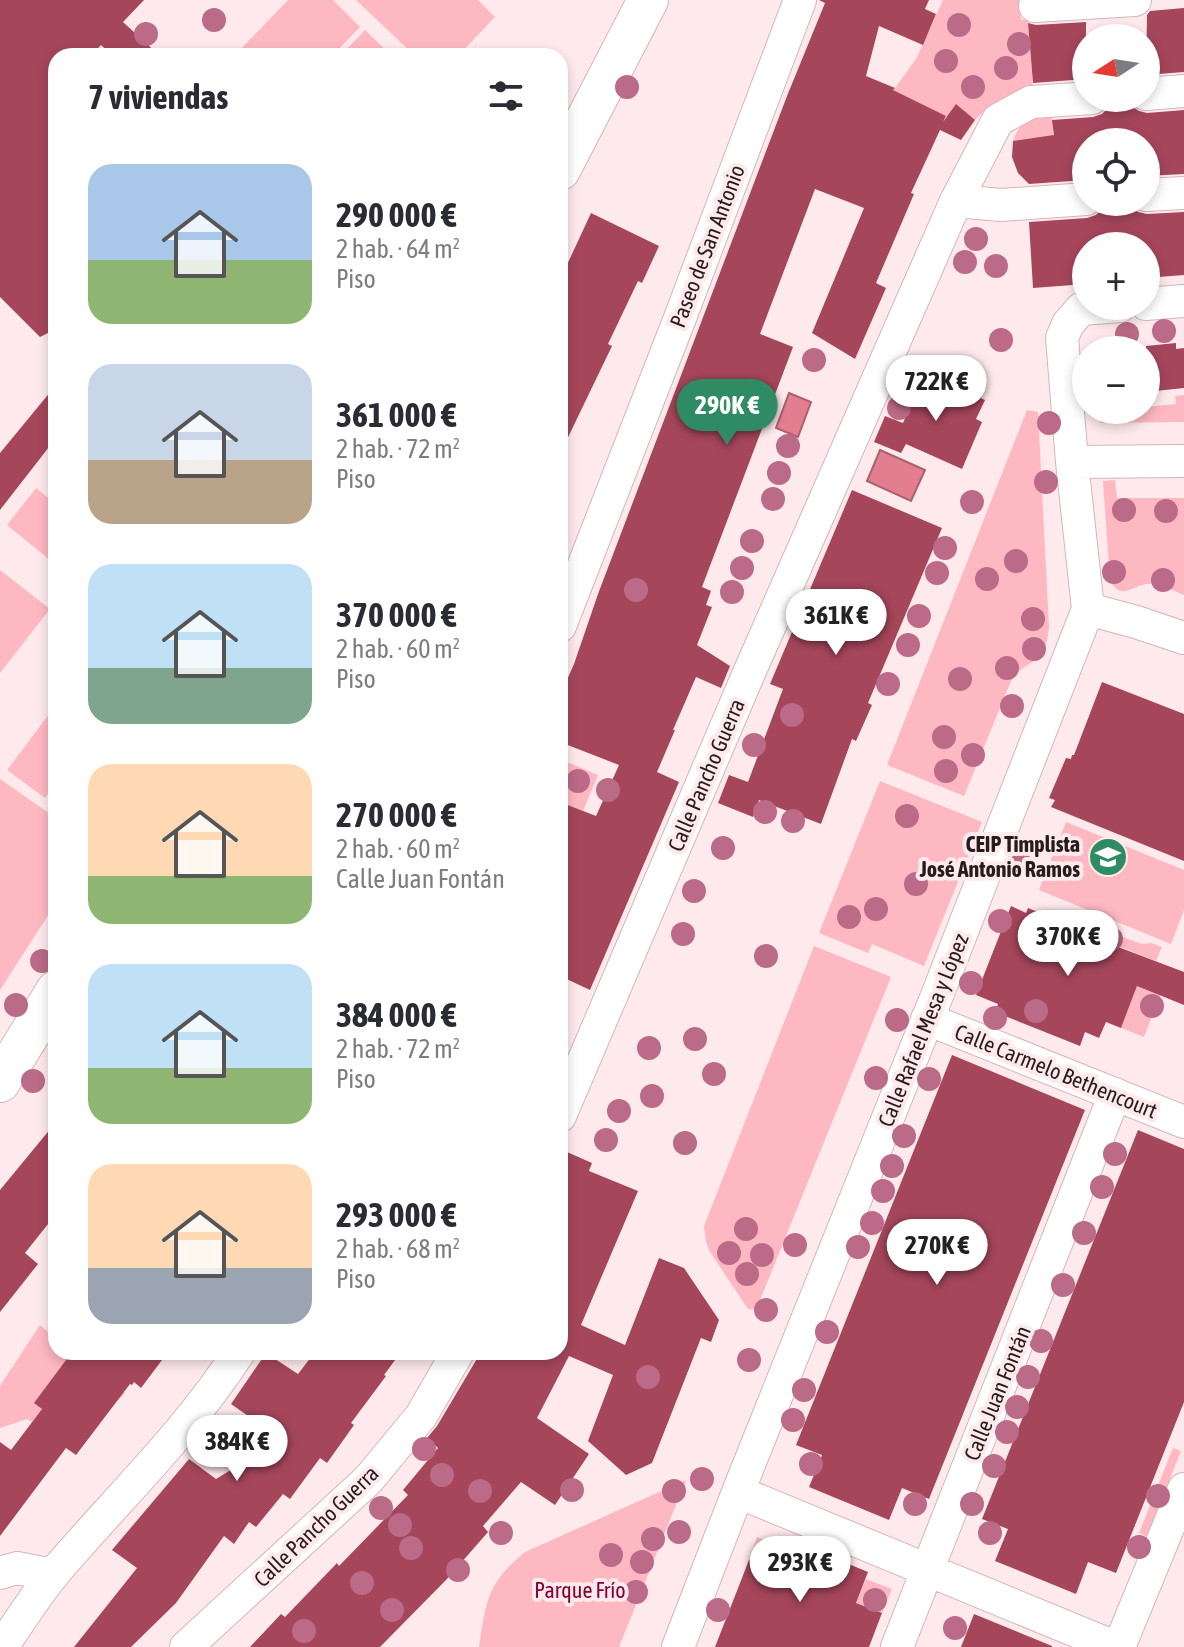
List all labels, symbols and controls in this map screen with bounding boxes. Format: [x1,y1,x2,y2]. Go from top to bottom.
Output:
north arrow [1072,24,1160,112]
map controls [1072,24,1160,424]
icon: filters [484,74,528,118]
text: 7 viviendas [88,77,228,116]
button: locate [1072,128,1160,216]
street label: Paseo de San Antonio [664,161,750,331]
text: 290 000 € [336,195,457,234]
icon: home [152,196,248,292]
button: + [1072,232,1160,320]
text: 2 hab. · 64 m² [336,234,460,264]
text: Piso [336,264,376,294]
button: − [1072,336,1160,424]
pin: 722K € [871,355,1001,423]
text: 722K € [904,366,968,396]
pin: 290K € [662,379,792,447]
text: 290K € [695,390,759,420]
text: 361 000 € [336,395,457,434]
icon: home [152,396,248,492]
text: 2 hab. · 72 m² [336,434,460,464]
text: Piso [336,464,376,494]
pin: 361K € [771,589,901,657]
text: 370 000 € [336,595,457,634]
icon: home [152,596,248,692]
text: 361K € [804,600,868,630]
text: 2 hab. · 60 m² [336,634,460,664]
text: Piso [336,664,376,694]
street label: Calle Pancho Guerra [662,695,750,855]
text: 270 000 € [336,795,457,834]
icon: home [152,796,248,892]
place label: CEIP Timplista José Antonio Ramos [919,831,1080,882]
text: 2 hab. · 60 m² [336,834,460,864]
school or university icon: CEIP Timplista José Antonio Ramos [1087,836,1129,878]
text: Calle Juan Fontán [336,864,505,894]
pin: 370K € [1003,910,1133,978]
text: 370K € [1036,921,1100,951]
street label: Calle Rafael Mesa y López [872,930,974,1130]
text: 384 000 € [336,995,457,1034]
icon: home [152,996,248,1092]
street label: Calle Carmelo Bethencourt [951,1019,1161,1123]
text: 2 hab. · 72 m² [336,1034,460,1064]
text: Piso [336,1064,376,1094]
text: 293 000 € [336,1195,457,1234]
icon: home [152,1196,248,1292]
pin: 270K € [872,1219,1002,1287]
text: 270K € [905,1230,969,1260]
text: 2 hab. · 68 m² [336,1234,460,1264]
text: Piso [336,1264,376,1294]
street label: Calle Juan Fontán [958,1322,1036,1464]
pin: 384K € [172,1415,302,1483]
text: 384K € [205,1426,269,1456]
street label: Calle Pancho Guerra [248,1460,384,1592]
pin: 293K € [735,1536,865,1604]
text: 293K € [768,1547,832,1577]
park label: Parque Frío [534,1577,626,1603]

